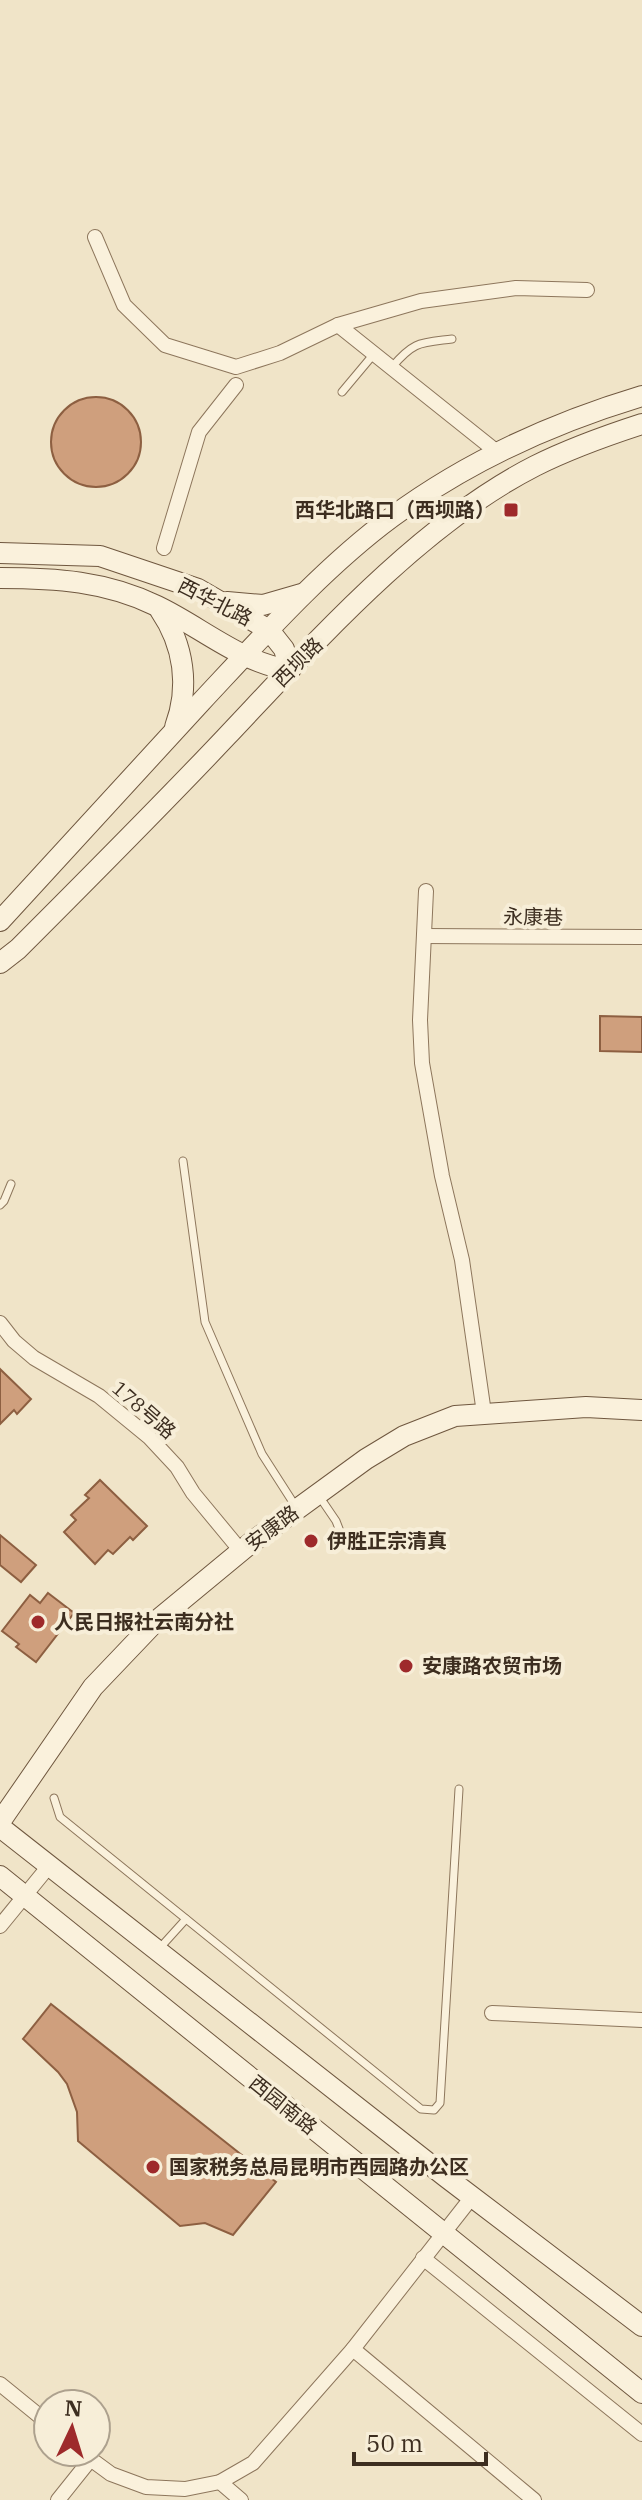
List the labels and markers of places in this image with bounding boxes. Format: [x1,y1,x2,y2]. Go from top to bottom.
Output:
place label: 西华北路口（西坝路） [295,496,495,523]
marker: 西华北路口（西坝路） [502,501,520,519]
place label: 伊胜正宗清真 [327,1527,447,1554]
marker: 伊胜正宗清真 [302,1532,320,1550]
place label: 人民日报社云南分社 [54,1608,234,1635]
marker: 人民日报社云南分社 [29,1613,47,1631]
place label: 安康路农贸市场 [422,1652,562,1679]
marker: 安康路农贸市场 [397,1657,415,1675]
place label: 国家税务总局昆明市西园路办公区 [169,2153,469,2180]
marker: 国家税务总局昆明市西园路办公区 [144,2158,162,2176]

